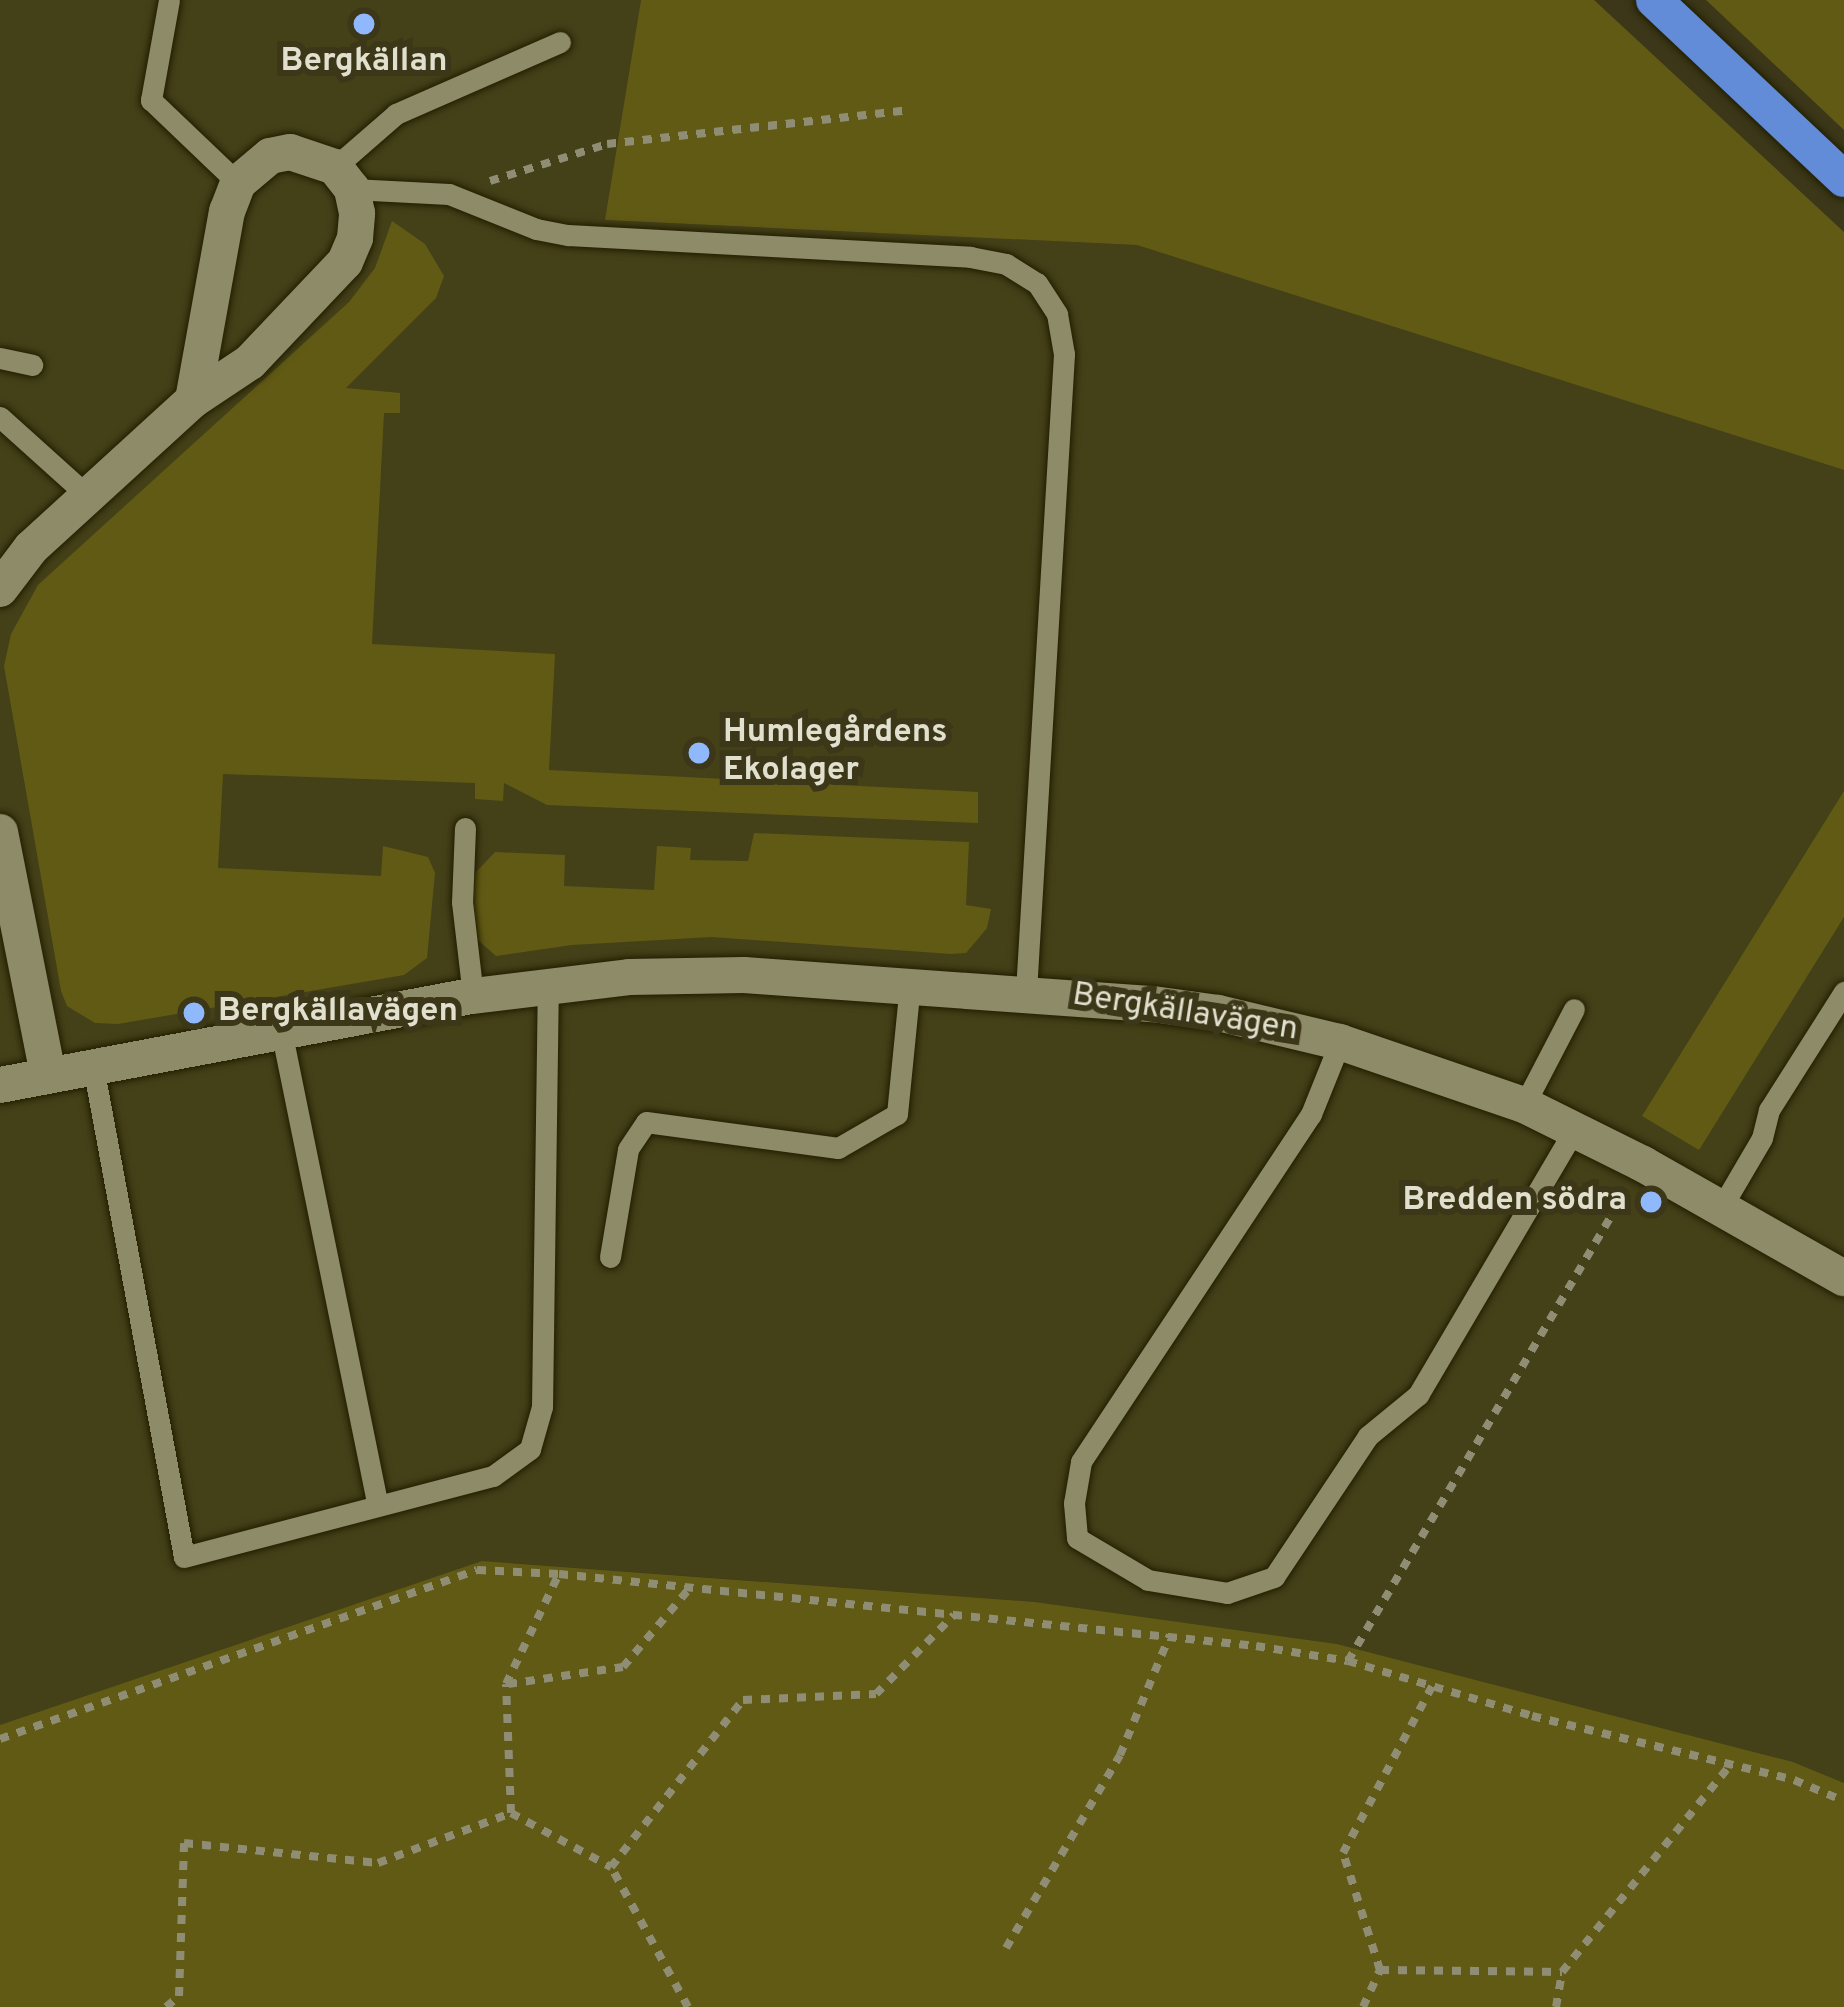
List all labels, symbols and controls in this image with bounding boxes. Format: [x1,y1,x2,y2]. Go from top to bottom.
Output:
marker: Bergkällan [351,11,377,37]
place label: Bergkällan [280,43,448,83]
place label: Humlegårdens Ekolager [723,714,948,792]
marker: Humlegårdens Ekolager [686,740,712,766]
street label: Bergkällavägen [1069,977,1301,1051]
place label: Bergkällavägen [218,993,458,1033]
marker: Bergkällavägen [181,1000,207,1026]
place label: Bredden södra [1402,1182,1627,1222]
marker: Bredden södra [1638,1189,1664,1215]

